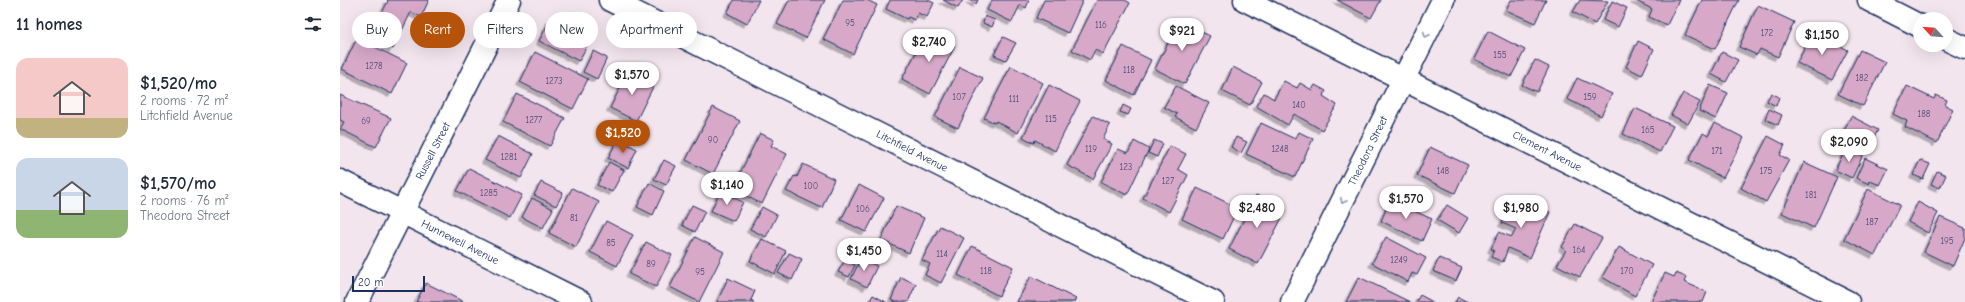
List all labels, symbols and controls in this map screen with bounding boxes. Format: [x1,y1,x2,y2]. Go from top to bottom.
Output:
chip: Buy [352,12,402,48]
chip: Rent [410,12,465,48]
chip: Filters [473,12,537,48]
chip: New [545,12,598,48]
chip: Apartment [606,12,697,48]
north arrow [1913,12,1953,52]
map controls [1913,12,1953,52]
icon: filters [302,13,324,35]
text: 11 homes [16,15,82,34]
house number: 95 [845,18,855,28]
pin: $921 [1158,18,1206,52]
house number: 116 [1095,20,1107,30]
pin: $1,150 [1789,22,1855,56]
text: $921 [1169,23,1195,38]
text: $1,150 [1805,27,1839,42]
house number: 172 [1761,28,1774,38]
pin: $2,740 [896,29,962,63]
one-way arrow [1423,31,1430,38]
text: $2,740 [911,34,947,49]
house number: 155 [1493,50,1507,60]
house number: 1278 [365,61,383,71]
pin: $1,570 [599,62,665,96]
house number: 118 [1123,65,1135,75]
text: $1,570 [614,67,650,82]
house number: 182 [1856,73,1869,83]
icon: home [48,74,96,122]
text: $1,520/mo [140,74,217,93]
house number: 1273 [545,76,563,86]
house number: 107 [952,92,966,102]
house number: 159 [1583,92,1597,102]
text: 2 rooms · 72 m² [140,93,228,108]
house number: 111 [1009,94,1020,104]
house number: 140 [1292,100,1306,110]
text: Litchfield Avenue [140,108,233,123]
house number: 188 [1918,109,1931,119]
street label: Theodora Street [1346,113,1391,188]
house number: 115 [1045,114,1057,124]
house number: 1277 [526,115,543,125]
house number: 69 [361,116,371,126]
street label: Russell Street [413,119,453,182]
pin: $1,520 [590,120,656,154]
text: $1,520 [605,125,641,140]
house number: 165 [1641,125,1655,135]
street label: Litchfield Avenue [874,127,950,175]
street label: Clement Avenue [1510,128,1584,174]
pin: $2,090 [1816,129,1882,163]
text: $2,090 [1830,134,1868,149]
house number: 90 [708,135,718,145]
house number: 119 [1085,144,1097,154]
house number: 1248 [1271,144,1289,154]
house number: 171 [1711,146,1723,156]
house number: 1281 [501,152,518,162]
house number: 123 [1120,162,1132,172]
house number: 148 [1437,166,1450,176]
house number: 175 [1760,166,1772,176]
pin: $1,140 [694,172,760,206]
icon: home [48,174,96,222]
text: $1,570/mo [140,174,216,193]
house number: 127 [1162,176,1175,186]
text: $1,140 [710,177,744,192]
house number: 100 [804,181,818,191]
pin: $1,570 [1373,186,1439,220]
house number: 1285 [480,188,498,198]
house number: 181 [1805,190,1817,200]
text: $1,570 [1388,191,1424,206]
text: 2 rooms · 76 m² [140,193,228,208]
pin: $2,480 [1224,195,1290,229]
pin: $1,980 [1488,195,1554,229]
one-way arrow [1340,197,1347,205]
text: $2,480 [1239,200,1275,215]
text: $1,980 [1503,200,1539,215]
house number: 106 [856,204,870,214]
text: Theodora Street [140,208,229,223]
house number: 81 [570,213,579,223]
street label: Hunnewell Avenue [419,217,501,267]
house number: 187 [1866,217,1879,227]
house number: 195 [1940,236,1954,246]
house number: 85 [606,238,616,248]
pin: $1,450 [831,238,897,272]
text: $1,450 [846,243,882,258]
house number: 164 [1573,245,1585,255]
house number: 114 [936,249,948,259]
house number: 1249 [1390,255,1408,265]
house number: 89 [646,259,656,269]
house number: 118 [980,266,992,276]
house number: 170 [1620,266,1634,276]
house number: 95 [695,267,705,277]
scale bar [352,274,425,293]
text: 20 m [358,276,383,289]

